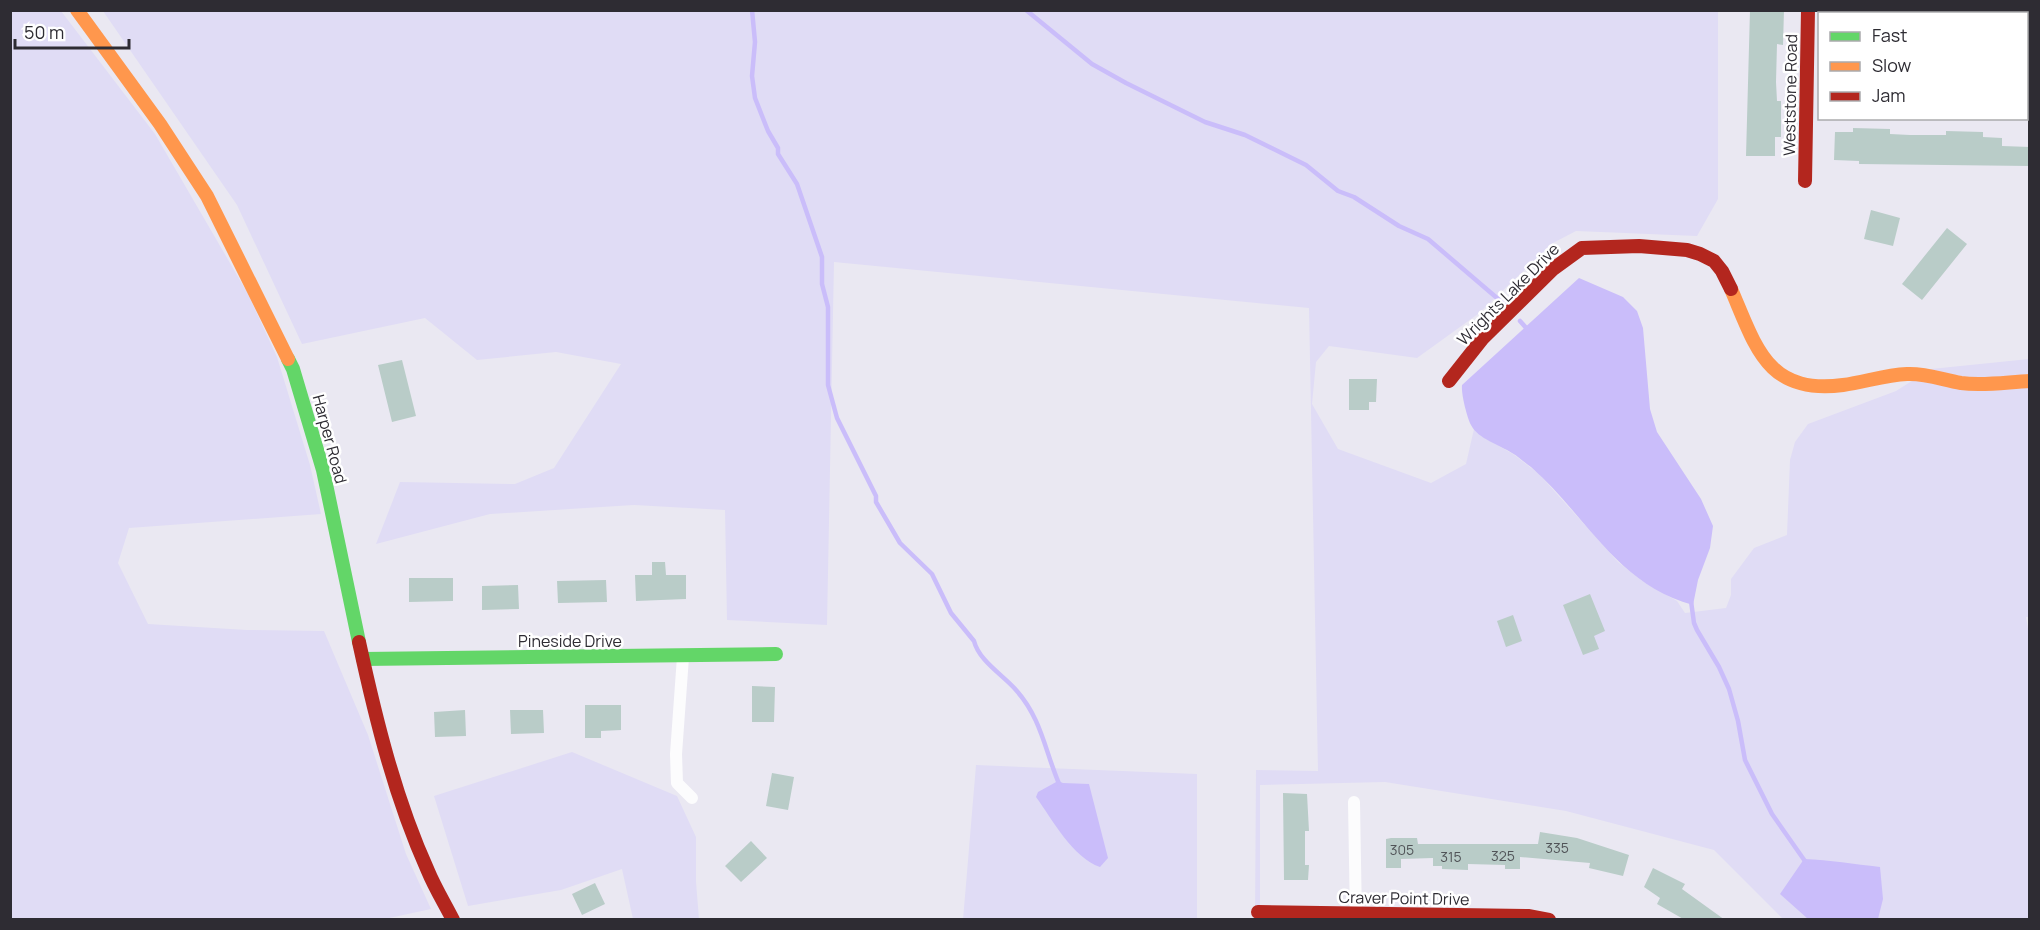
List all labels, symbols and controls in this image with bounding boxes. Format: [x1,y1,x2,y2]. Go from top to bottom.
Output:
scale bar [15,12,129,50]
legend [1818,12,2028,120]
text: 50 m [24,20,64,44]
text: Fast [1872,23,1907,47]
street label: Weststone Road [1778,34,1802,156]
text: Slow [1872,53,1912,77]
text: Jam [1872,83,1906,107]
street label: Wrights Lake Drive [1452,238,1564,350]
street label: Harper Road [308,392,352,486]
street label: Pineside Drive [518,630,622,652]
house number: 335 [1545,838,1569,857]
house number: 305 [1390,840,1414,859]
house number: 325 [1491,846,1515,865]
house number: 315 [1440,847,1462,866]
street label: Craver Point Drive [1338,886,1470,910]

